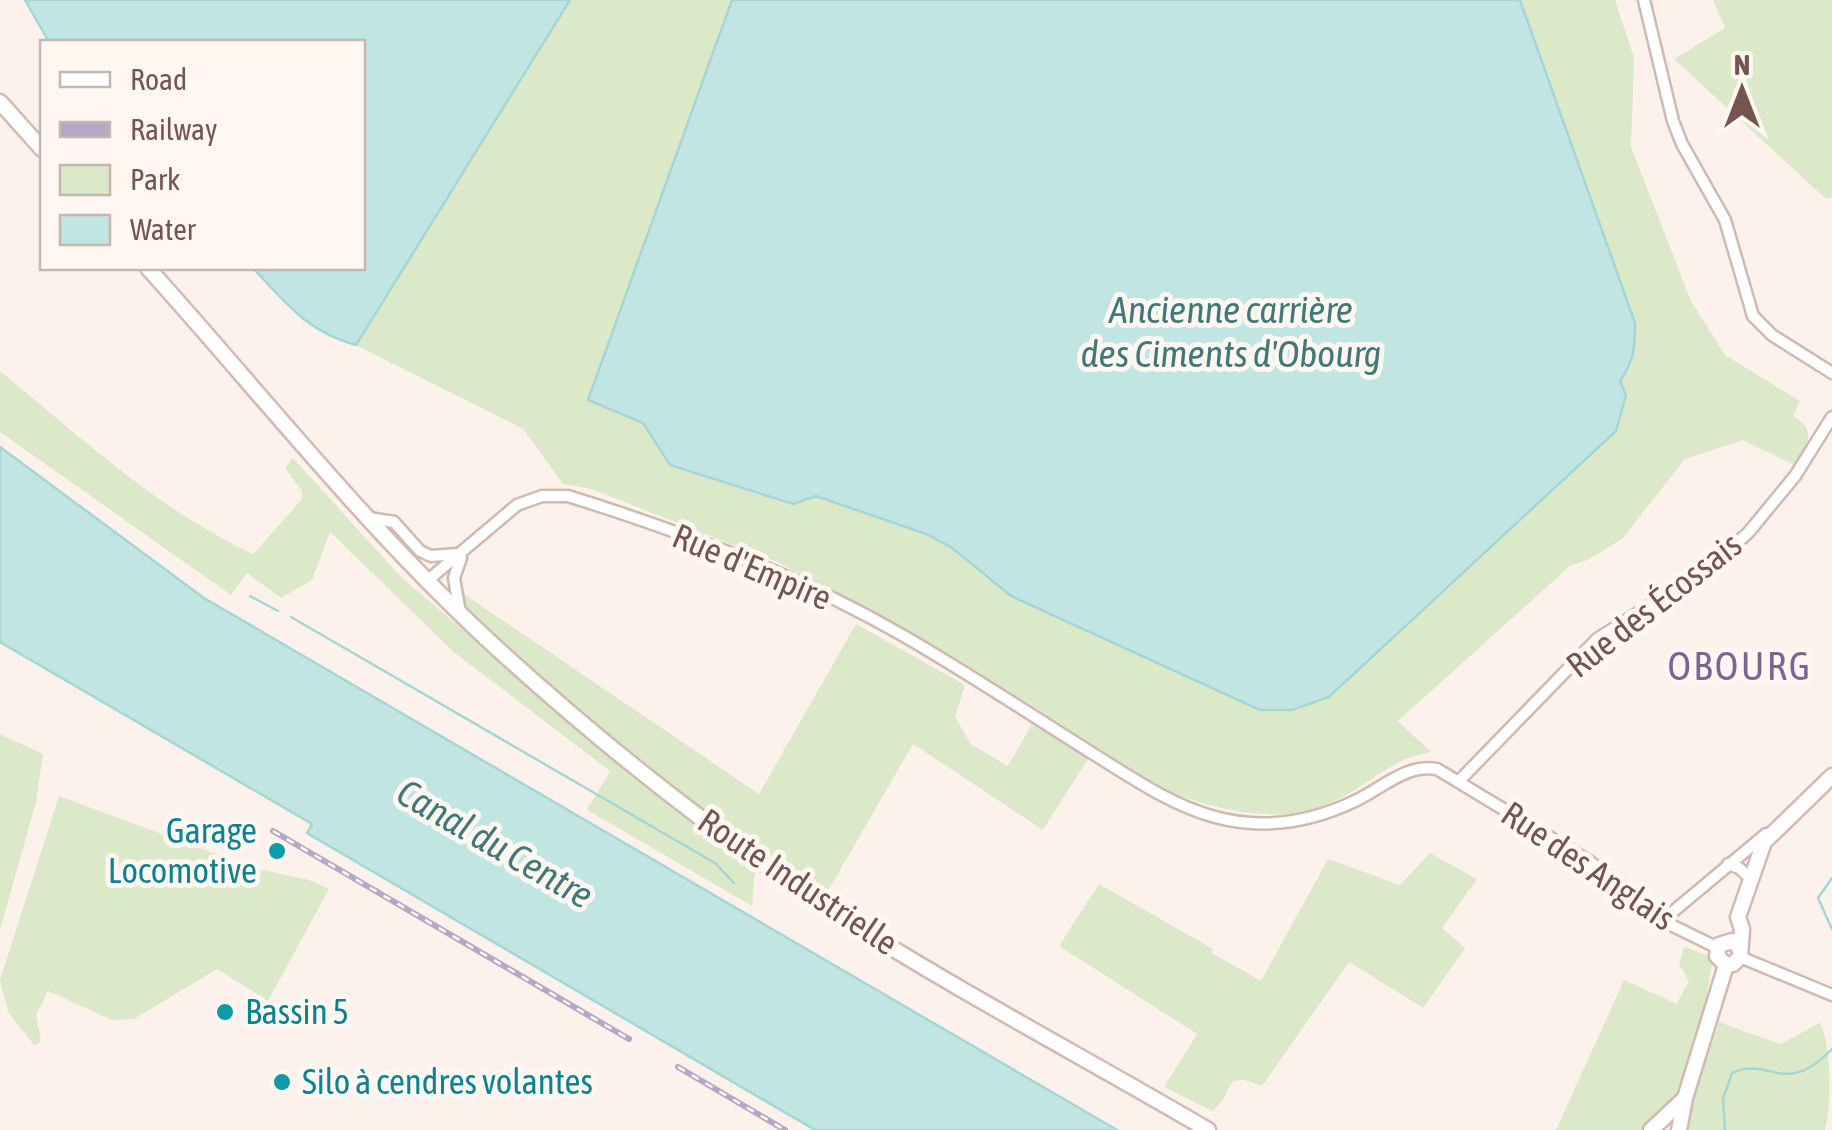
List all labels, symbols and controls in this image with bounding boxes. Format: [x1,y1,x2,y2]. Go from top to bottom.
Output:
legend [40,40,365,270]
north arrow [1692,40,1792,140]
text: N [1734,49,1750,81]
text: Road [130,62,187,96]
text: Railway [130,112,217,146]
text: Park [130,162,180,196]
text: Water [130,212,197,246]
water label: Ancienne carrière des Ciments d'Obourg [1081,288,1381,375]
street label: Rue d'Empire [667,515,838,617]
street label: Rue des Écossais [1558,524,1749,685]
district label: OBOURG [1667,643,1813,688]
water label: Canal du Centre [390,770,601,917]
street label: Rue des Anglais [1495,793,1683,938]
street label: Route Industrielle [691,800,906,962]
place label: Garage Locomotive [108,810,257,890]
marker: Garage Locomotive [266,840,288,862]
place label: Bassin 5 [245,991,349,1031]
marker: Bassin 5 [214,1001,236,1023]
place label: Silo à cendres volantes [302,1061,593,1101]
marker: Silo à cendres volantes [271,1071,293,1093]

